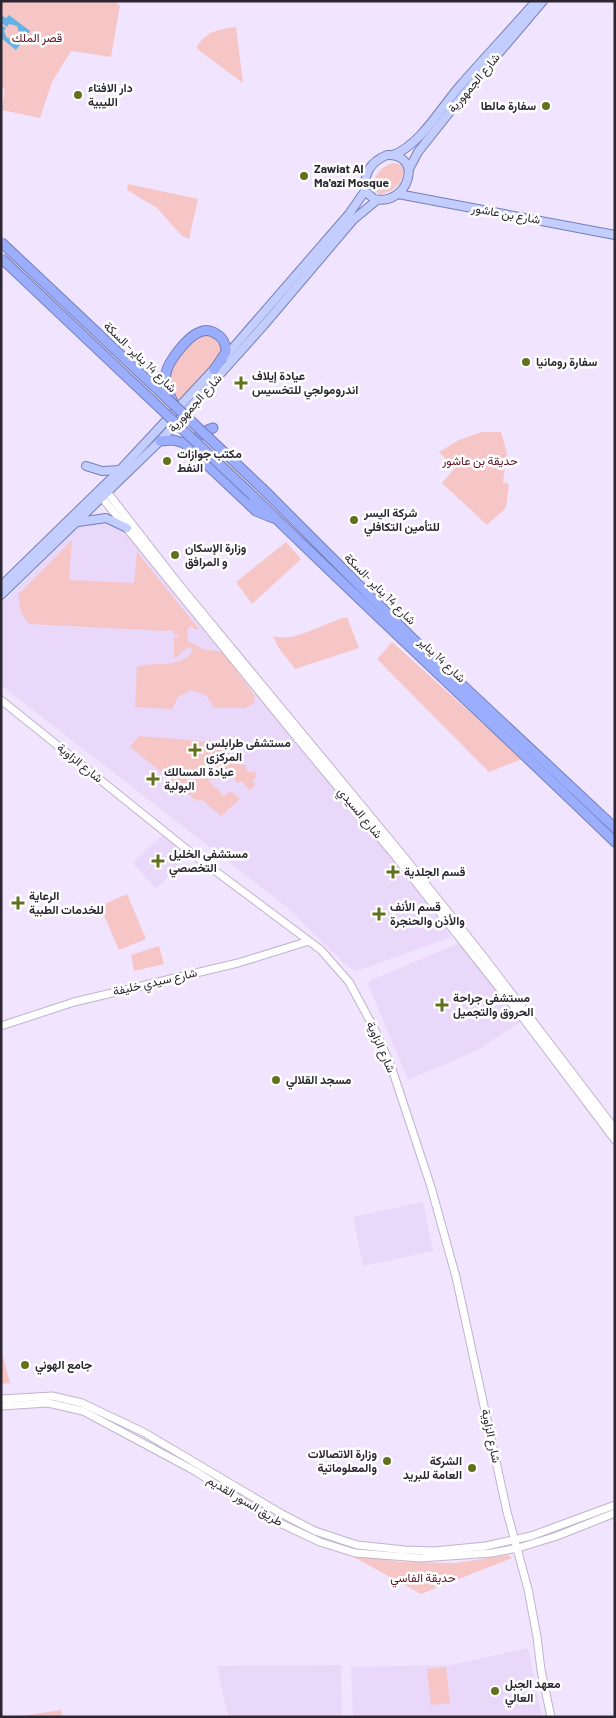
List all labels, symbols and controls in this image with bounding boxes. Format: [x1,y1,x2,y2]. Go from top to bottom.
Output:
park label: قصر الملك [12,30,62,46]
street label: شارع الجمهورية [444,50,504,117]
place label: دار اﻻفتاء الليبية [88,80,133,109]
marker: دار اﻻفتاء الليبية [72,89,84,101]
place label: سفارة مالطا [481,98,536,114]
marker: سفارة مالطا [540,100,552,112]
place label: Zawiat Al Ma'azi Mosque [314,161,389,189]
marker: Zawiat Al Ma'azi Mosque [298,170,310,182]
street label: شارع بن عاشور [469,200,542,229]
street label: شارع 14 يناير- السكة [99,318,180,397]
place label: سفارة رومانيا [536,354,598,370]
marker: سفارة رومانيا [520,356,532,368]
place label: عيادة إيلاف اندرومولجي للتخسيس [252,368,358,400]
street label: شارع الجمهورية [165,370,226,436]
marker: عيادة إيلاف اندرومولجي للتخسيس [234,376,248,390]
place label: مكتب جوازات النفط [177,446,242,474]
park label: حديقة بن عاشور [441,453,518,469]
marker: مكتب جوازات النفط [161,455,173,467]
place label: شركة اليسر للتأمين التكافلي [363,505,440,537]
marker: شركة اليسر للتأمين التكافلي [348,514,360,526]
place label: وزارة الإسكان و المرافق [185,540,247,570]
marker: وزارة الإسكان و المرافق [169,549,181,561]
street label: شارع 14 يناير -السكة [340,550,419,629]
street label: شارع 14 يناير [413,633,469,687]
place label: مستشفى طرابلس المركزي [206,735,291,767]
street label: شارع الزاوية [53,740,106,787]
marker: مستشفى طرابلس المركزي [188,743,202,757]
place label: عيادة المسالك البولية [164,764,234,794]
marker: عيادة المسالك البولية [146,772,160,786]
street label: شارع السيدي [332,784,386,843]
place label: مستشفى الخليل التخصصي [169,846,248,878]
marker: مستشفى الخليل التخصصي [151,854,165,868]
place label: قسم الجلدية [404,864,466,880]
marker: قسم الجلدية [386,865,400,879]
place label: الرعاية للخدمات الطبية [29,888,104,917]
marker: الرعاية للخدمات الطبية [11,896,25,910]
place label: قسم الأنف والأذن والحنجرة [390,899,465,929]
marker: قسم الأنف والأذن والحنجرة [372,907,386,921]
street label: شارع سيدي خليفة [111,965,199,1001]
place label: مستشفي جراحة الحروق والتجميل [453,990,534,1020]
marker: مستشفي جراحة الحروق والتجميل [435,998,449,1012]
street label: شارع الزاوية [362,1019,399,1076]
place label: مسجد القلالي [286,1072,352,1090]
marker: مسجد القلالي [270,1074,282,1086]
place label: جامع الهوني [35,1357,92,1375]
marker: جامع الهوني [19,1359,31,1371]
street label: شارع الزاوية [477,1408,505,1465]
place label: وزارة الاتصالات والمعلوماتية [308,1446,377,1476]
place label: الشركة العامة للبريد [403,1453,462,1483]
marker: وزارة الاتصالات والمعلوماتية [381,1455,393,1467]
marker: الشركة العامة للبريد [466,1462,478,1474]
street label: طريق السور القديم [204,1472,286,1530]
park label: حديقة الفاسي [390,1570,456,1588]
place label: معهد الجبل العالي [505,1676,561,1708]
marker: معهد الجبل العالي [489,1685,501,1697]

